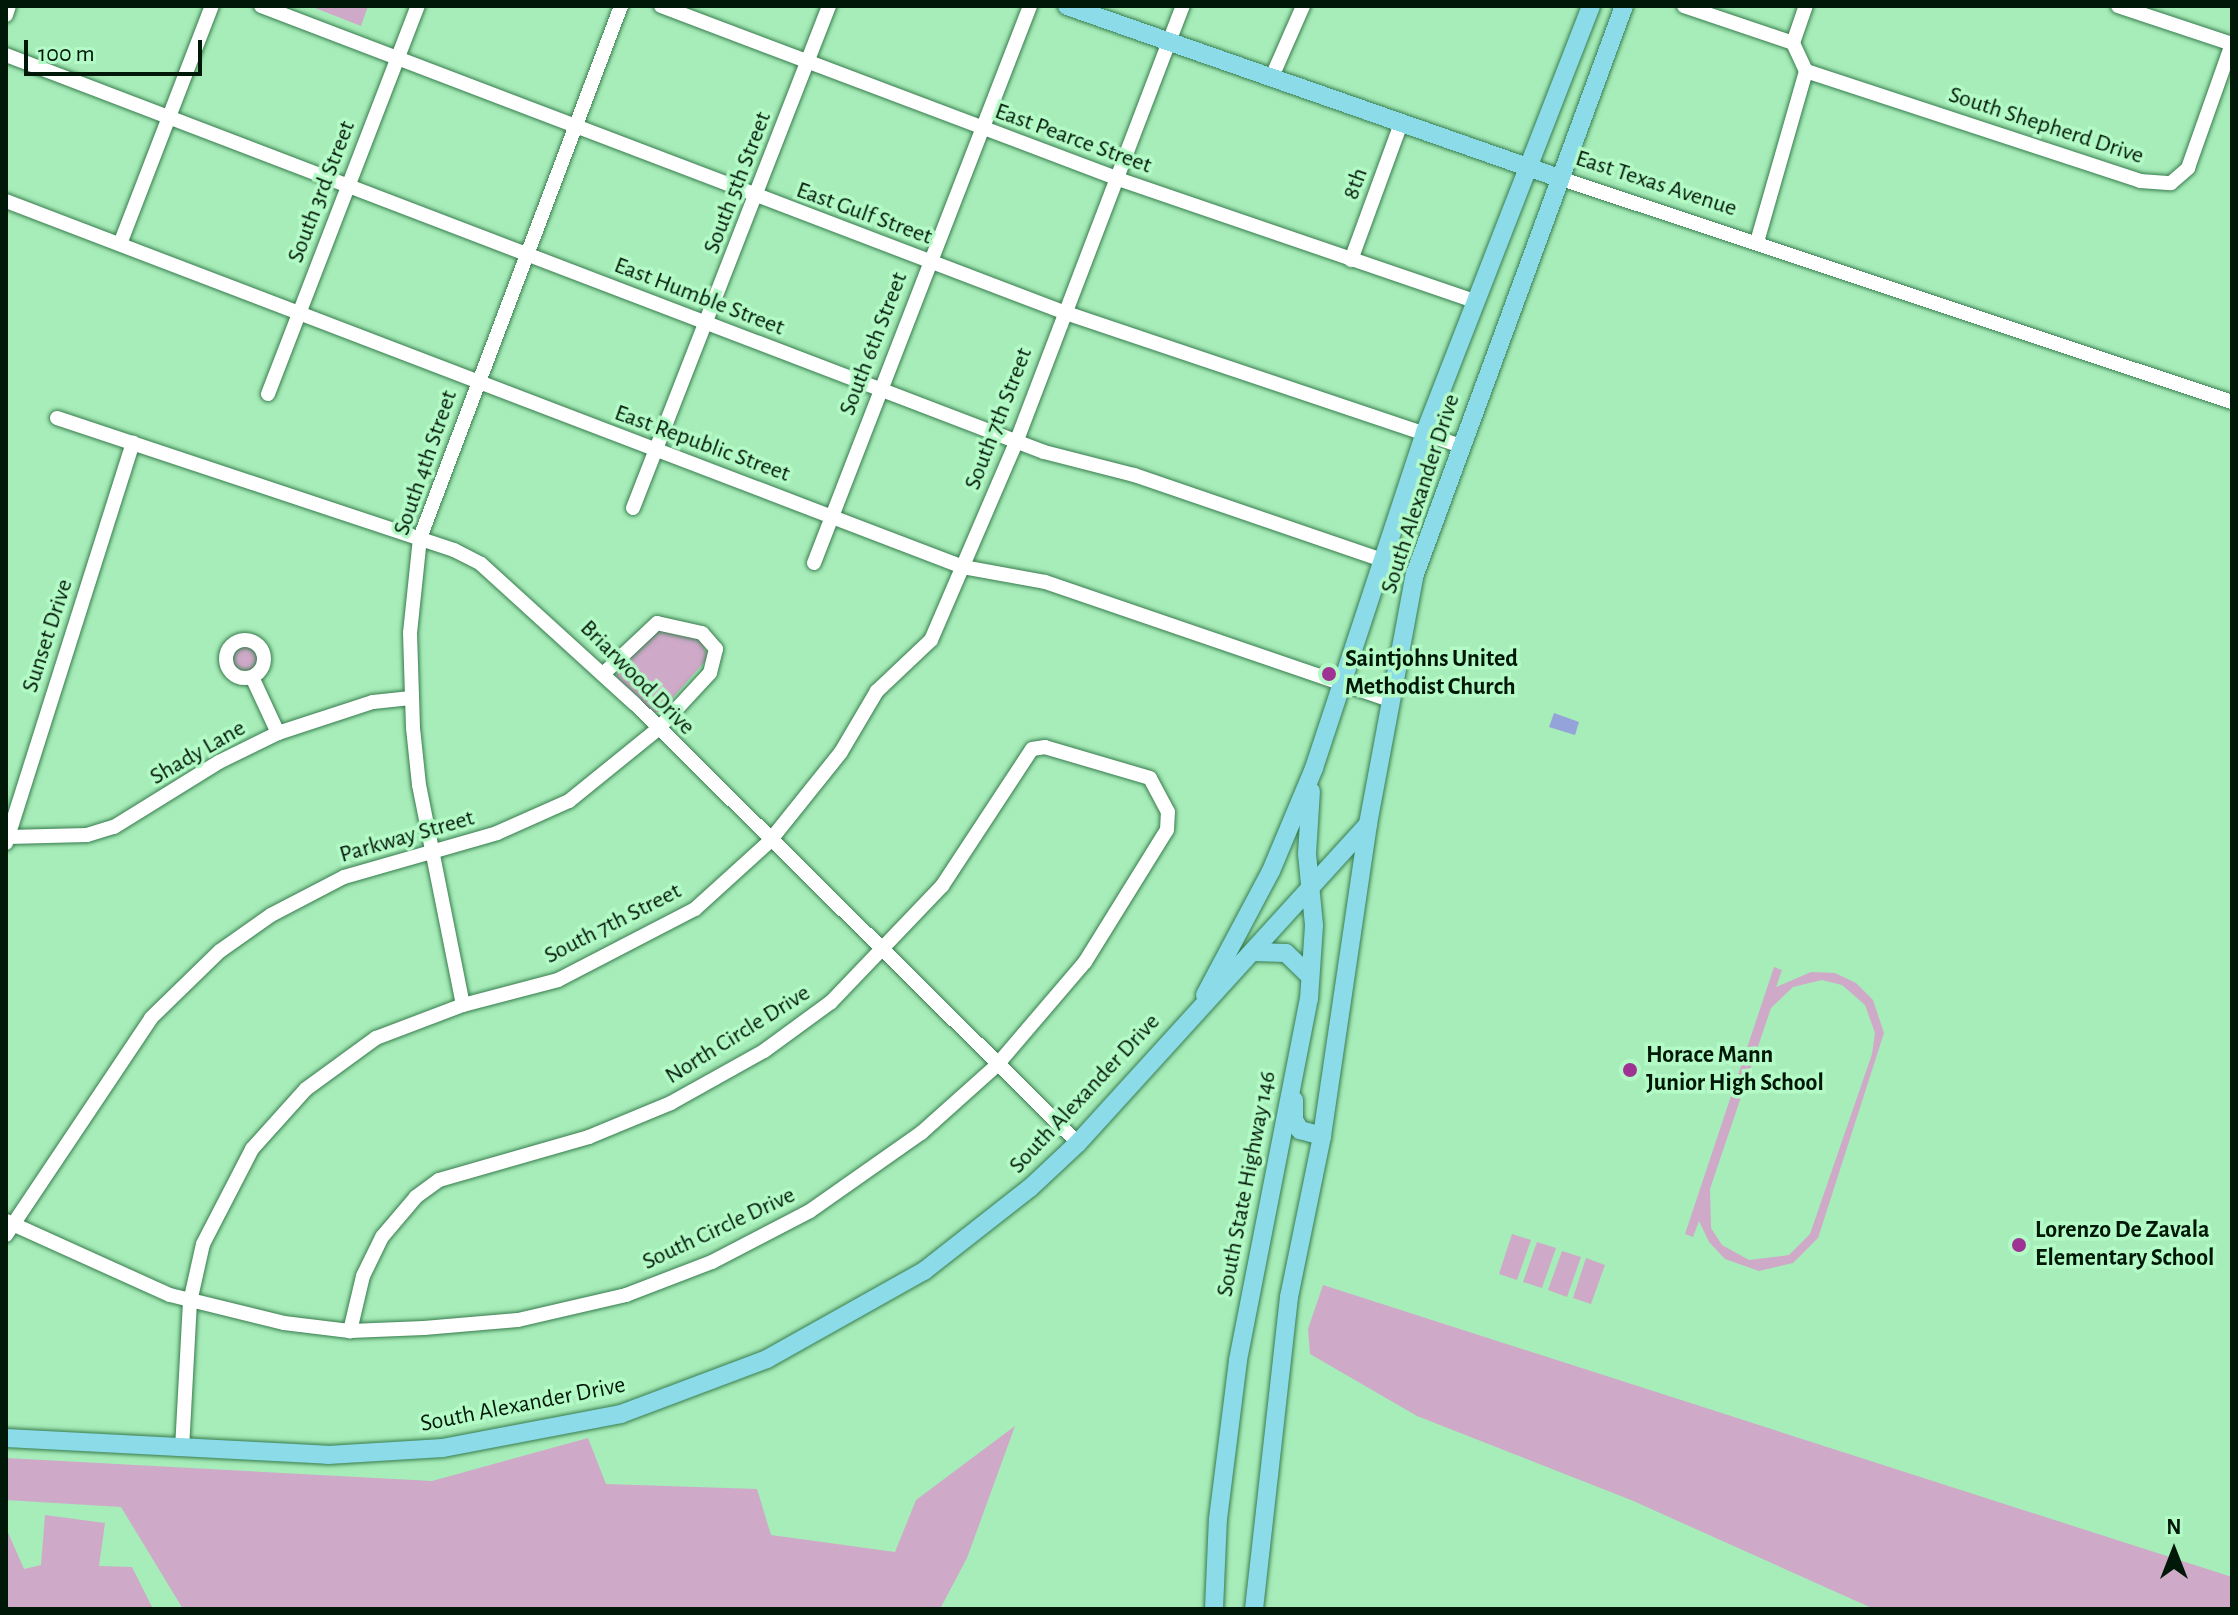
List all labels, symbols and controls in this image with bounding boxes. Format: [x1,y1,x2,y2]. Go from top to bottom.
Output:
scale bar [28,24,206,74]
text: 100 m [38,42,95,66]
street label: South Shepherd Drive [1945,81,2147,171]
street label: East Pearce Street [991,97,1155,181]
street label: South 5th Street [698,108,778,258]
street label: South 3rd Street [282,117,362,267]
street label: East Texas Avenue [1572,144,1740,224]
street label: 8th [1337,164,1375,204]
street label: East Gulf Street [792,176,936,252]
street label: East Humble Street [610,251,788,343]
street label: South 6th Street [834,268,914,420]
street label: South 7th Street [959,344,1039,494]
street label: South 4th Street [388,387,464,539]
street label: South Alexander Drive [1375,391,1467,597]
street label: East Republic Street [610,399,794,489]
street label: Sunset Drive [16,576,80,696]
street label: Briarwood Drive [573,614,701,742]
place label: Saintjohns United Methodist Church [1345,646,1518,702]
marker: Saintjohns United Methodist Church [1320,665,1338,683]
street label: Shady Lane [145,714,251,792]
street label: Parkway Street [336,804,478,870]
street label: South 7th Street [540,877,686,971]
street label: North Circle Drive [660,979,816,1091]
street label: South Alexander Drive [1003,1008,1167,1180]
place label: Horace Mann Junior High School [1646,1042,1824,1098]
marker: Horace Mann Junior High School [1621,1061,1639,1079]
street label: South State Highway 146 [1211,1069,1283,1299]
street label: South Circle Drive [638,1181,800,1277]
place label: Lorenzo De Zavala Elementary School [2035,1217,2214,1273]
marker: Lorenzo De Zavala Elementary School [2010,1236,2028,1254]
street label: South Alexander Drive [418,1371,628,1439]
north arrow [2134,1511,2214,1591]
text: N [2166,1516,2182,1538]

